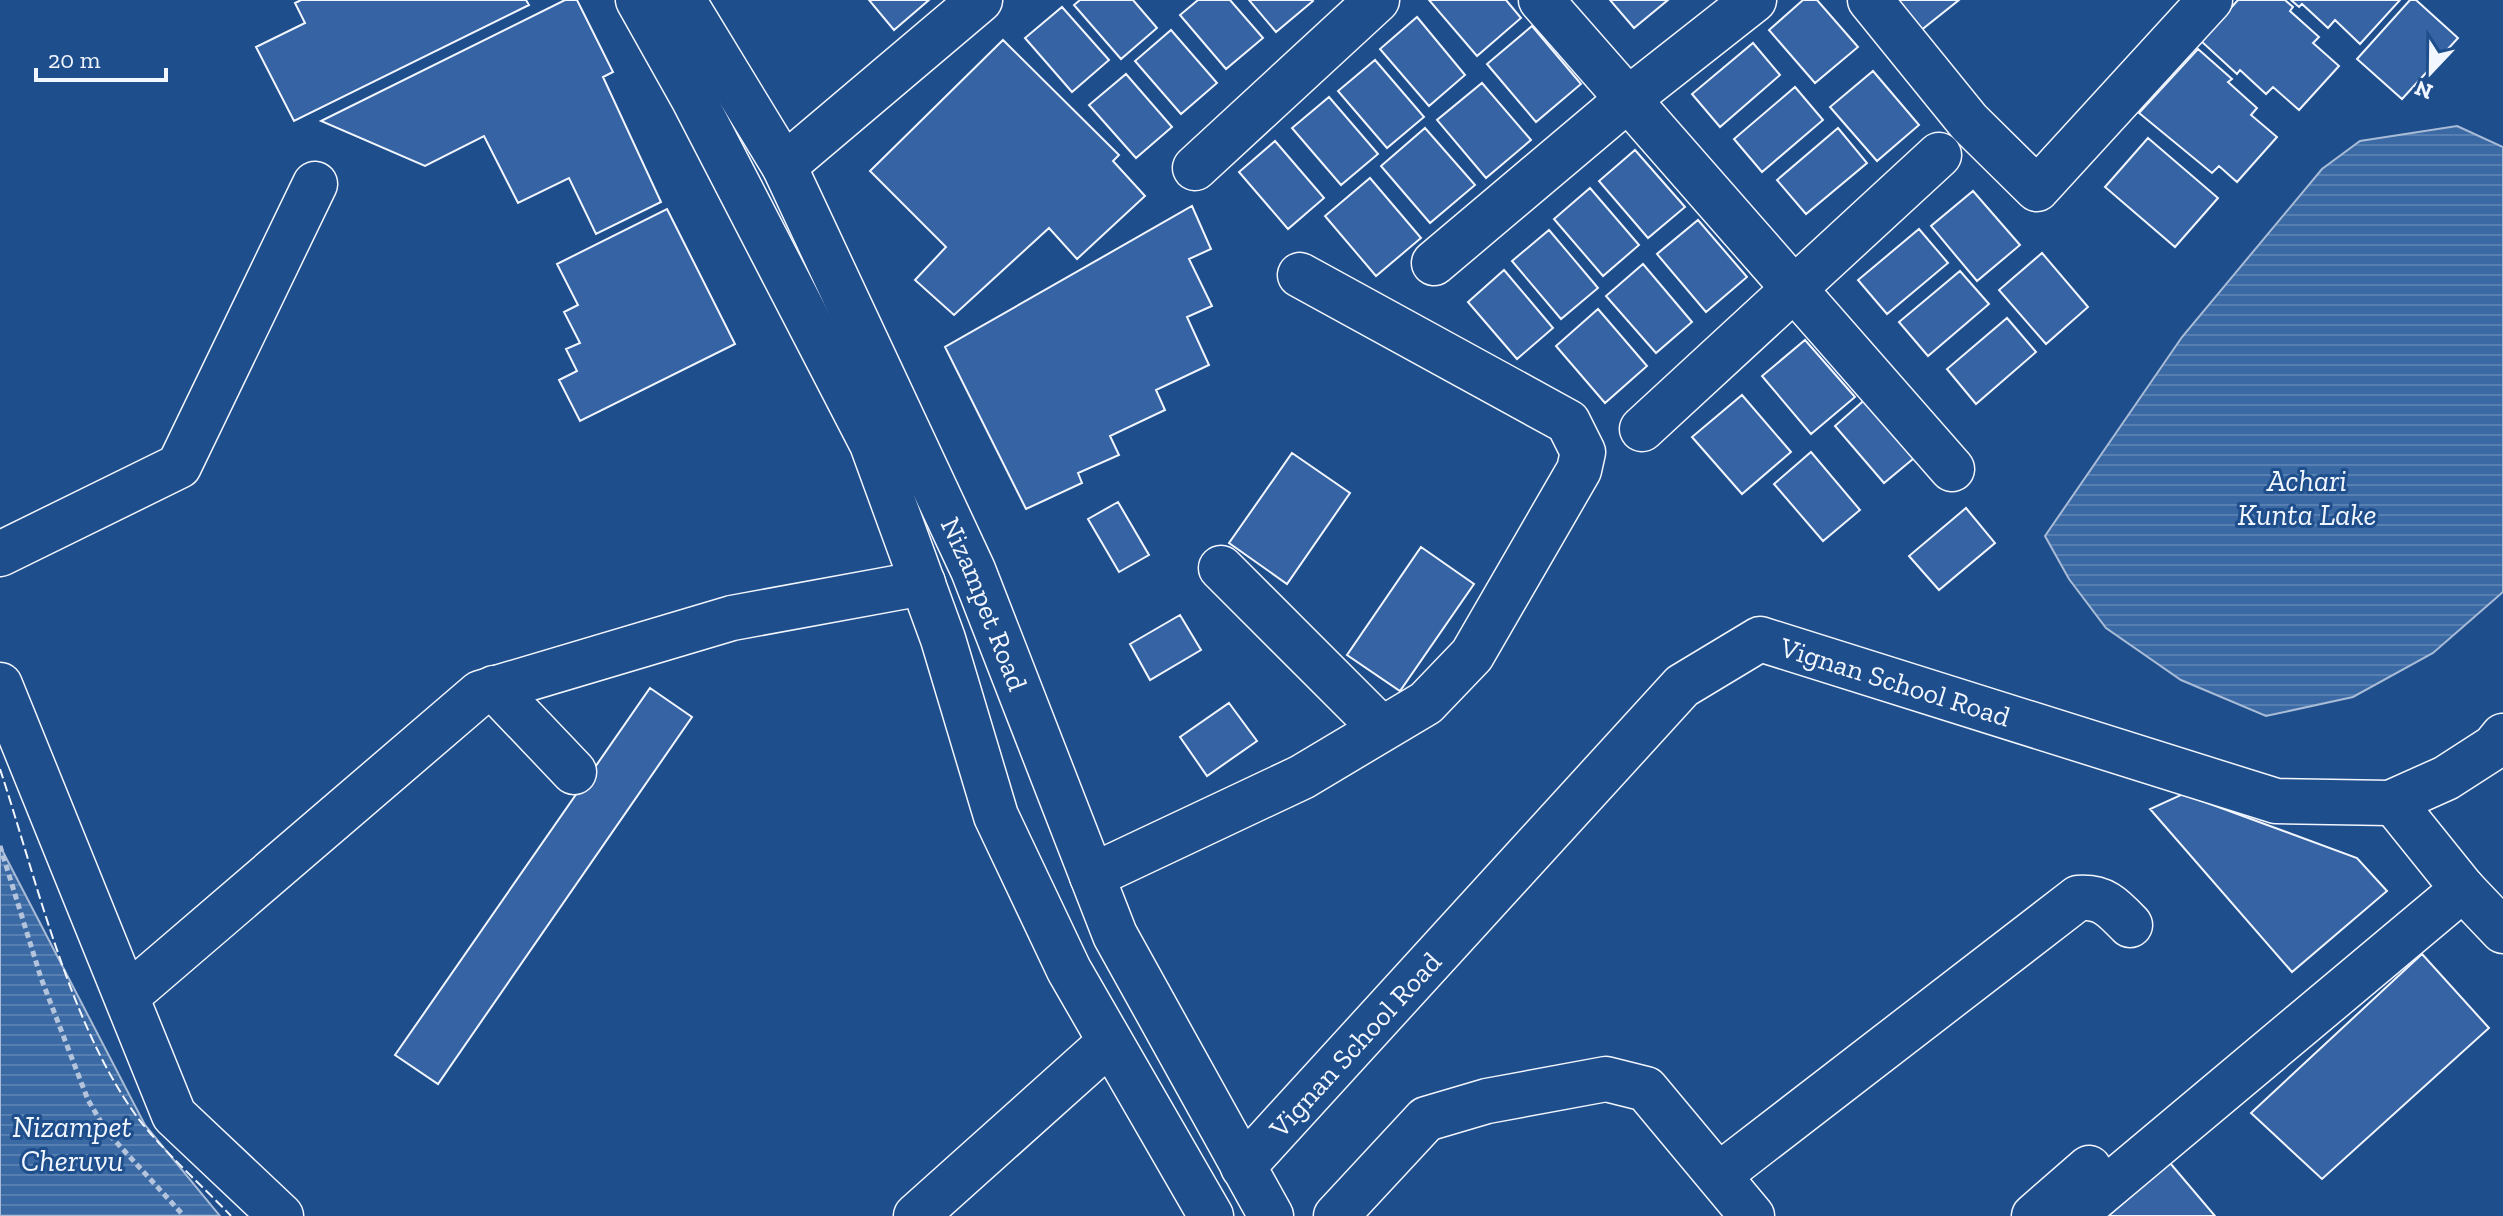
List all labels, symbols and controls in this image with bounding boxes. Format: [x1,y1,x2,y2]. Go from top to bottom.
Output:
scale bar [36,32,166,82]
north arrow [2391,32,2471,112]
text: 20 m [48,45,101,74]
text: N [2411,74,2437,106]
water label: Achari Kunta Lake [2238,463,2377,533]
street label: Nizampet Road [934,512,1034,695]
street label: Vignan School Road [1775,630,2014,733]
street label: Vignan School Road [1262,945,1448,1145]
water label: Nizampet Cheruvu [12,1109,132,1179]

